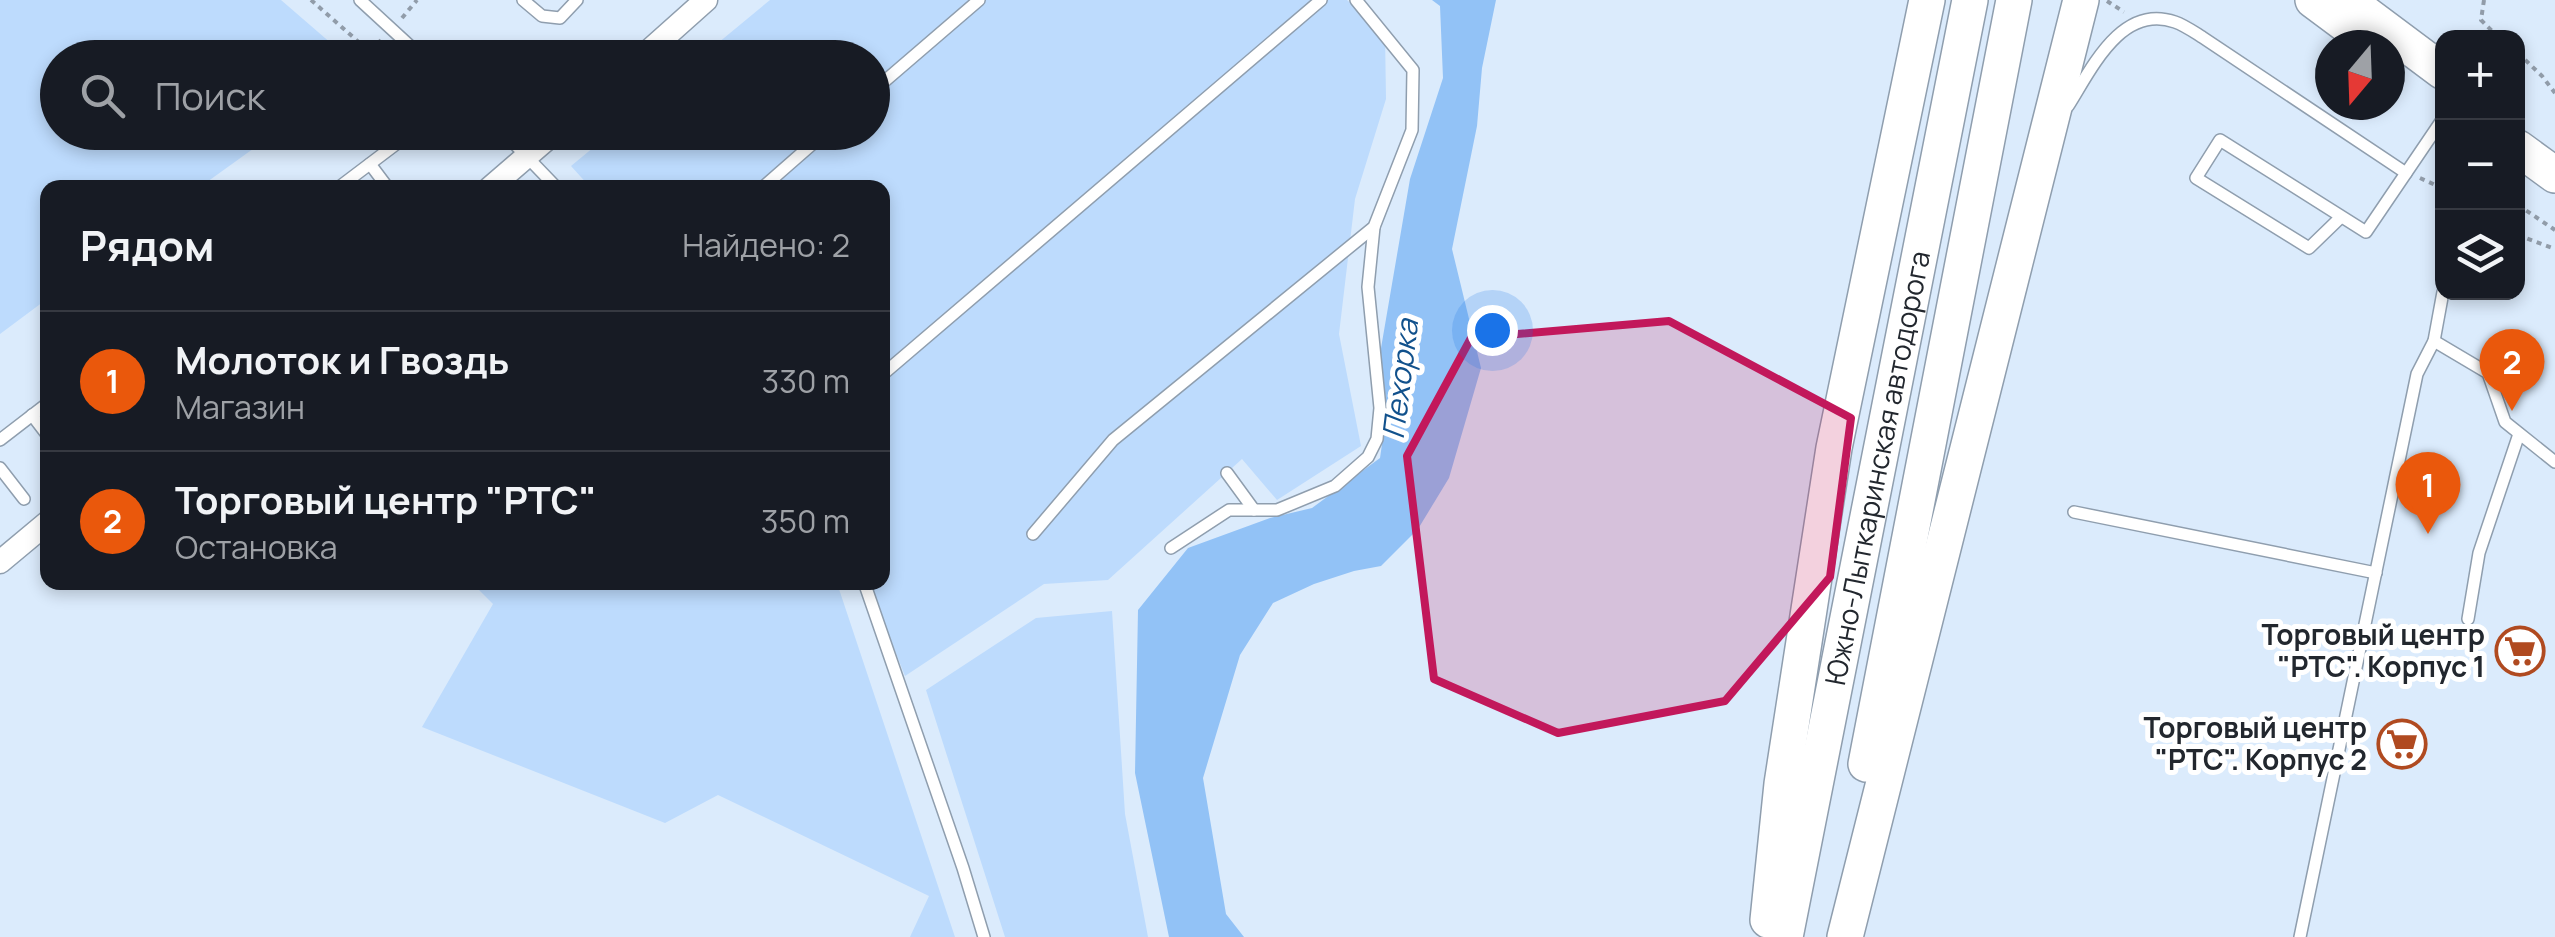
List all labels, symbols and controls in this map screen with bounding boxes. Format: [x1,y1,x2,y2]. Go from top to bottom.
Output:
north arrow [2315,30,2405,120]
map controls [2435,30,2525,300]
button: + [2435,30,2525,120]
search box [40,40,890,150]
icon: search [75,68,130,123]
text: Поиск [155,69,265,121]
button: − [2435,120,2525,210]
button: layers [2435,210,2525,300]
text: Рядом [80,216,214,274]
text: Найдено: 2 [682,223,850,267]
street label: Южно-Лыткаринская автодорога [1815,248,1938,688]
your location [1467,305,1518,356]
water label: Пехорка [1372,315,1427,441]
pin: 2 [2480,328,2544,411]
text: Молоток и Гвоздь [175,333,509,385]
text: 1 [105,359,120,403]
text: 330 m [762,359,850,403]
text: Магазин [175,385,305,429]
pin: 1 [2396,452,2460,534]
text: Торговый центр "РТС" [175,473,597,525]
text: 2 [103,499,122,543]
text: 350 m [761,499,850,543]
text: Остановка [175,525,337,569]
place label: Торговый центр "РТС". Корпус 1 [2262,615,2485,685]
supermarket icon: Торговый центр "РТС". Корпус 1 [2494,625,2546,677]
place label: Торговый центр "РТС". Корпус 2 [2144,708,2367,778]
supermarket icon: Торговый центр "РТС". Корпус 2 [2376,718,2428,770]

